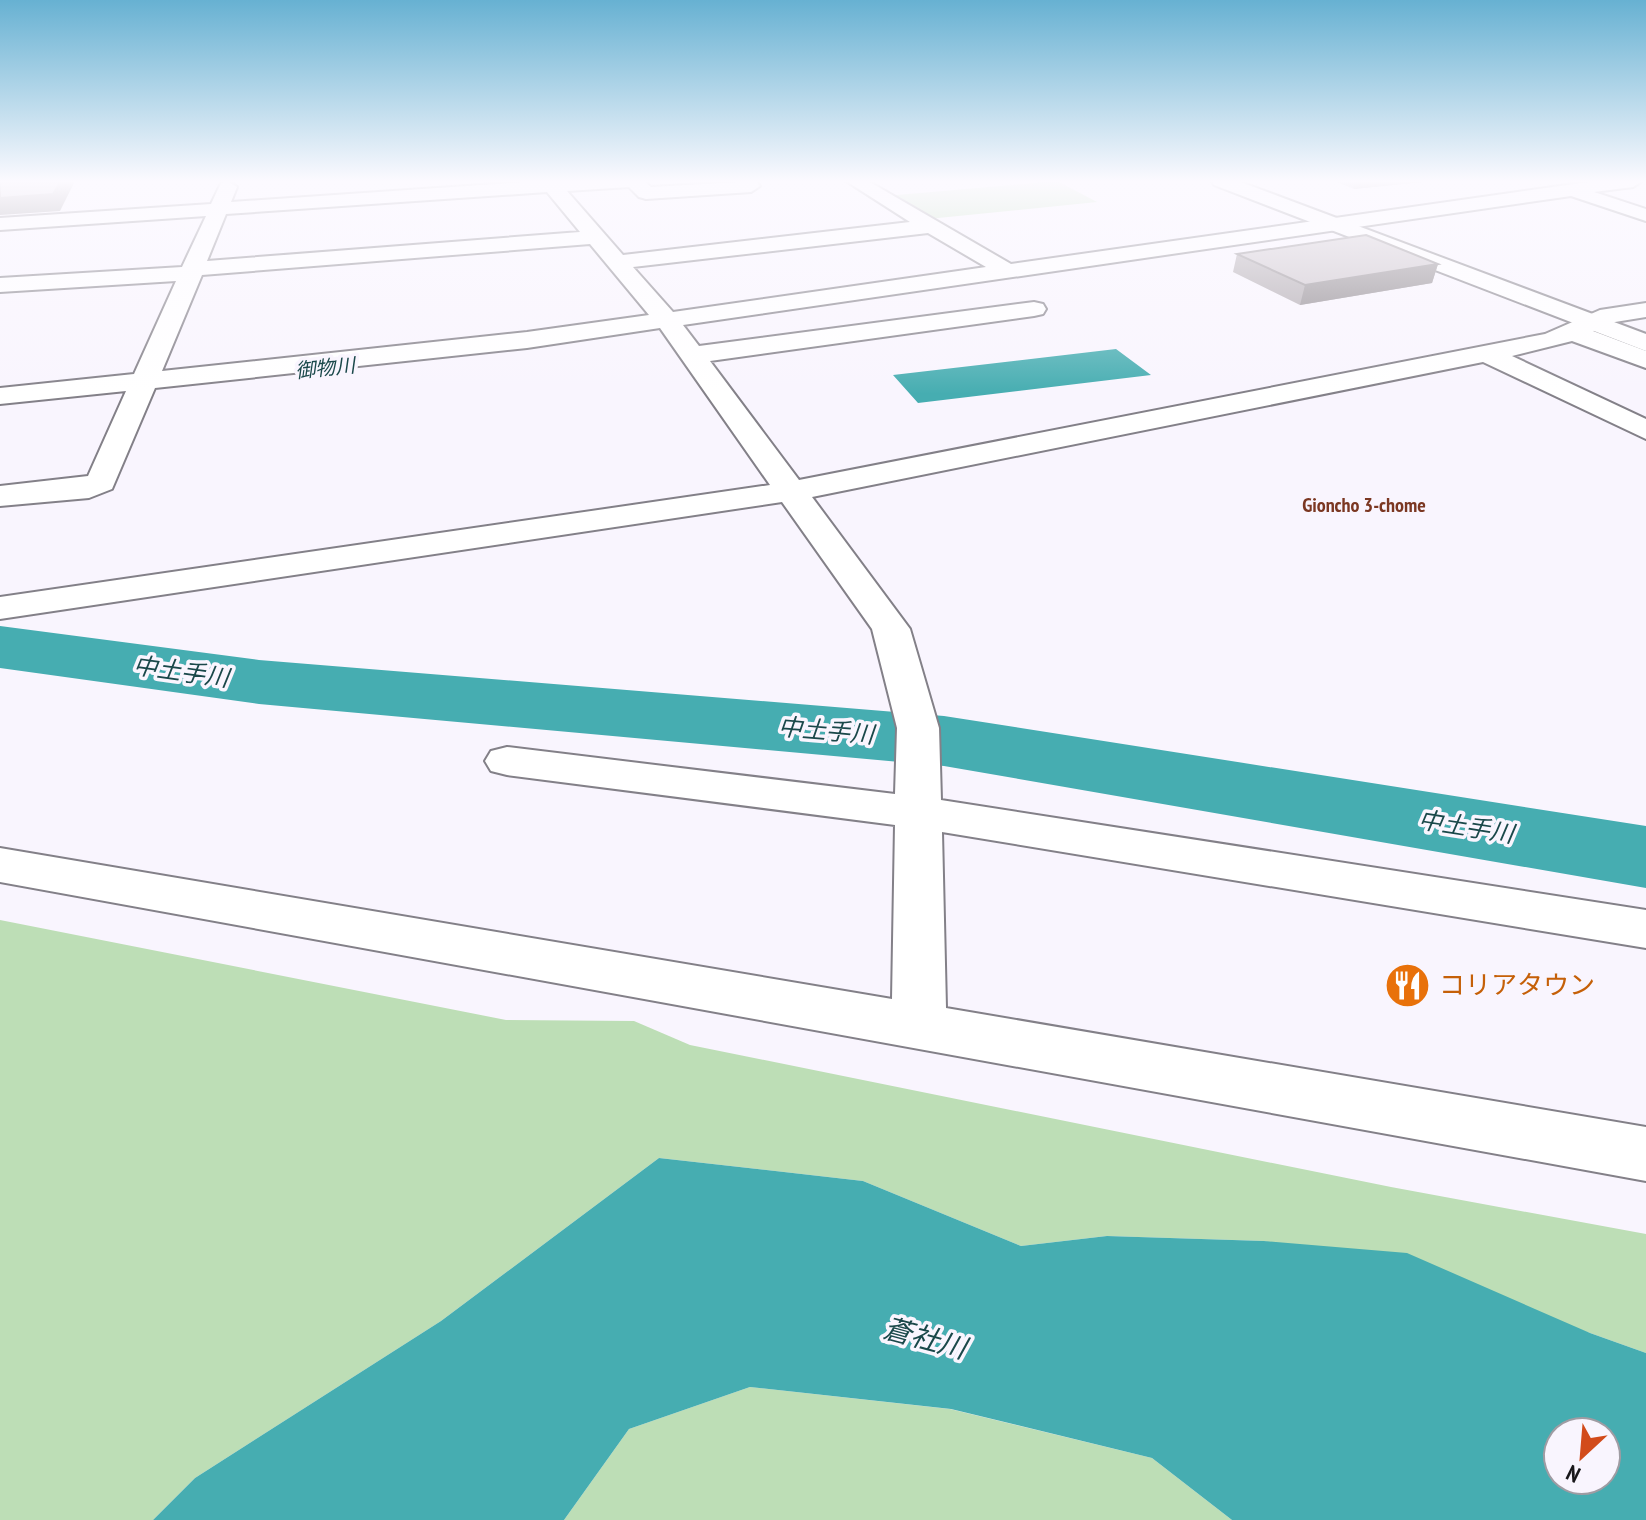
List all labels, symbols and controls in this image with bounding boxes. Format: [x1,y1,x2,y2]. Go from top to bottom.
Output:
water label: 御物川 [294,352,358,384]
district label: Gioncho 3-chome [1302,492,1426,518]
water label: 中土手川 [131,649,234,694]
water label: 中土手川 [777,711,878,750]
water label: 中土手川 [1416,804,1519,850]
restaurant icon: コリアタウン [1384,961,1432,1009]
place label: コリアタウン [1439,968,1595,1001]
water label: 蒼社川 [880,1309,973,1367]
north arrow [1542,1416,1622,1496]
text: N [1562,1459,1585,1489]

